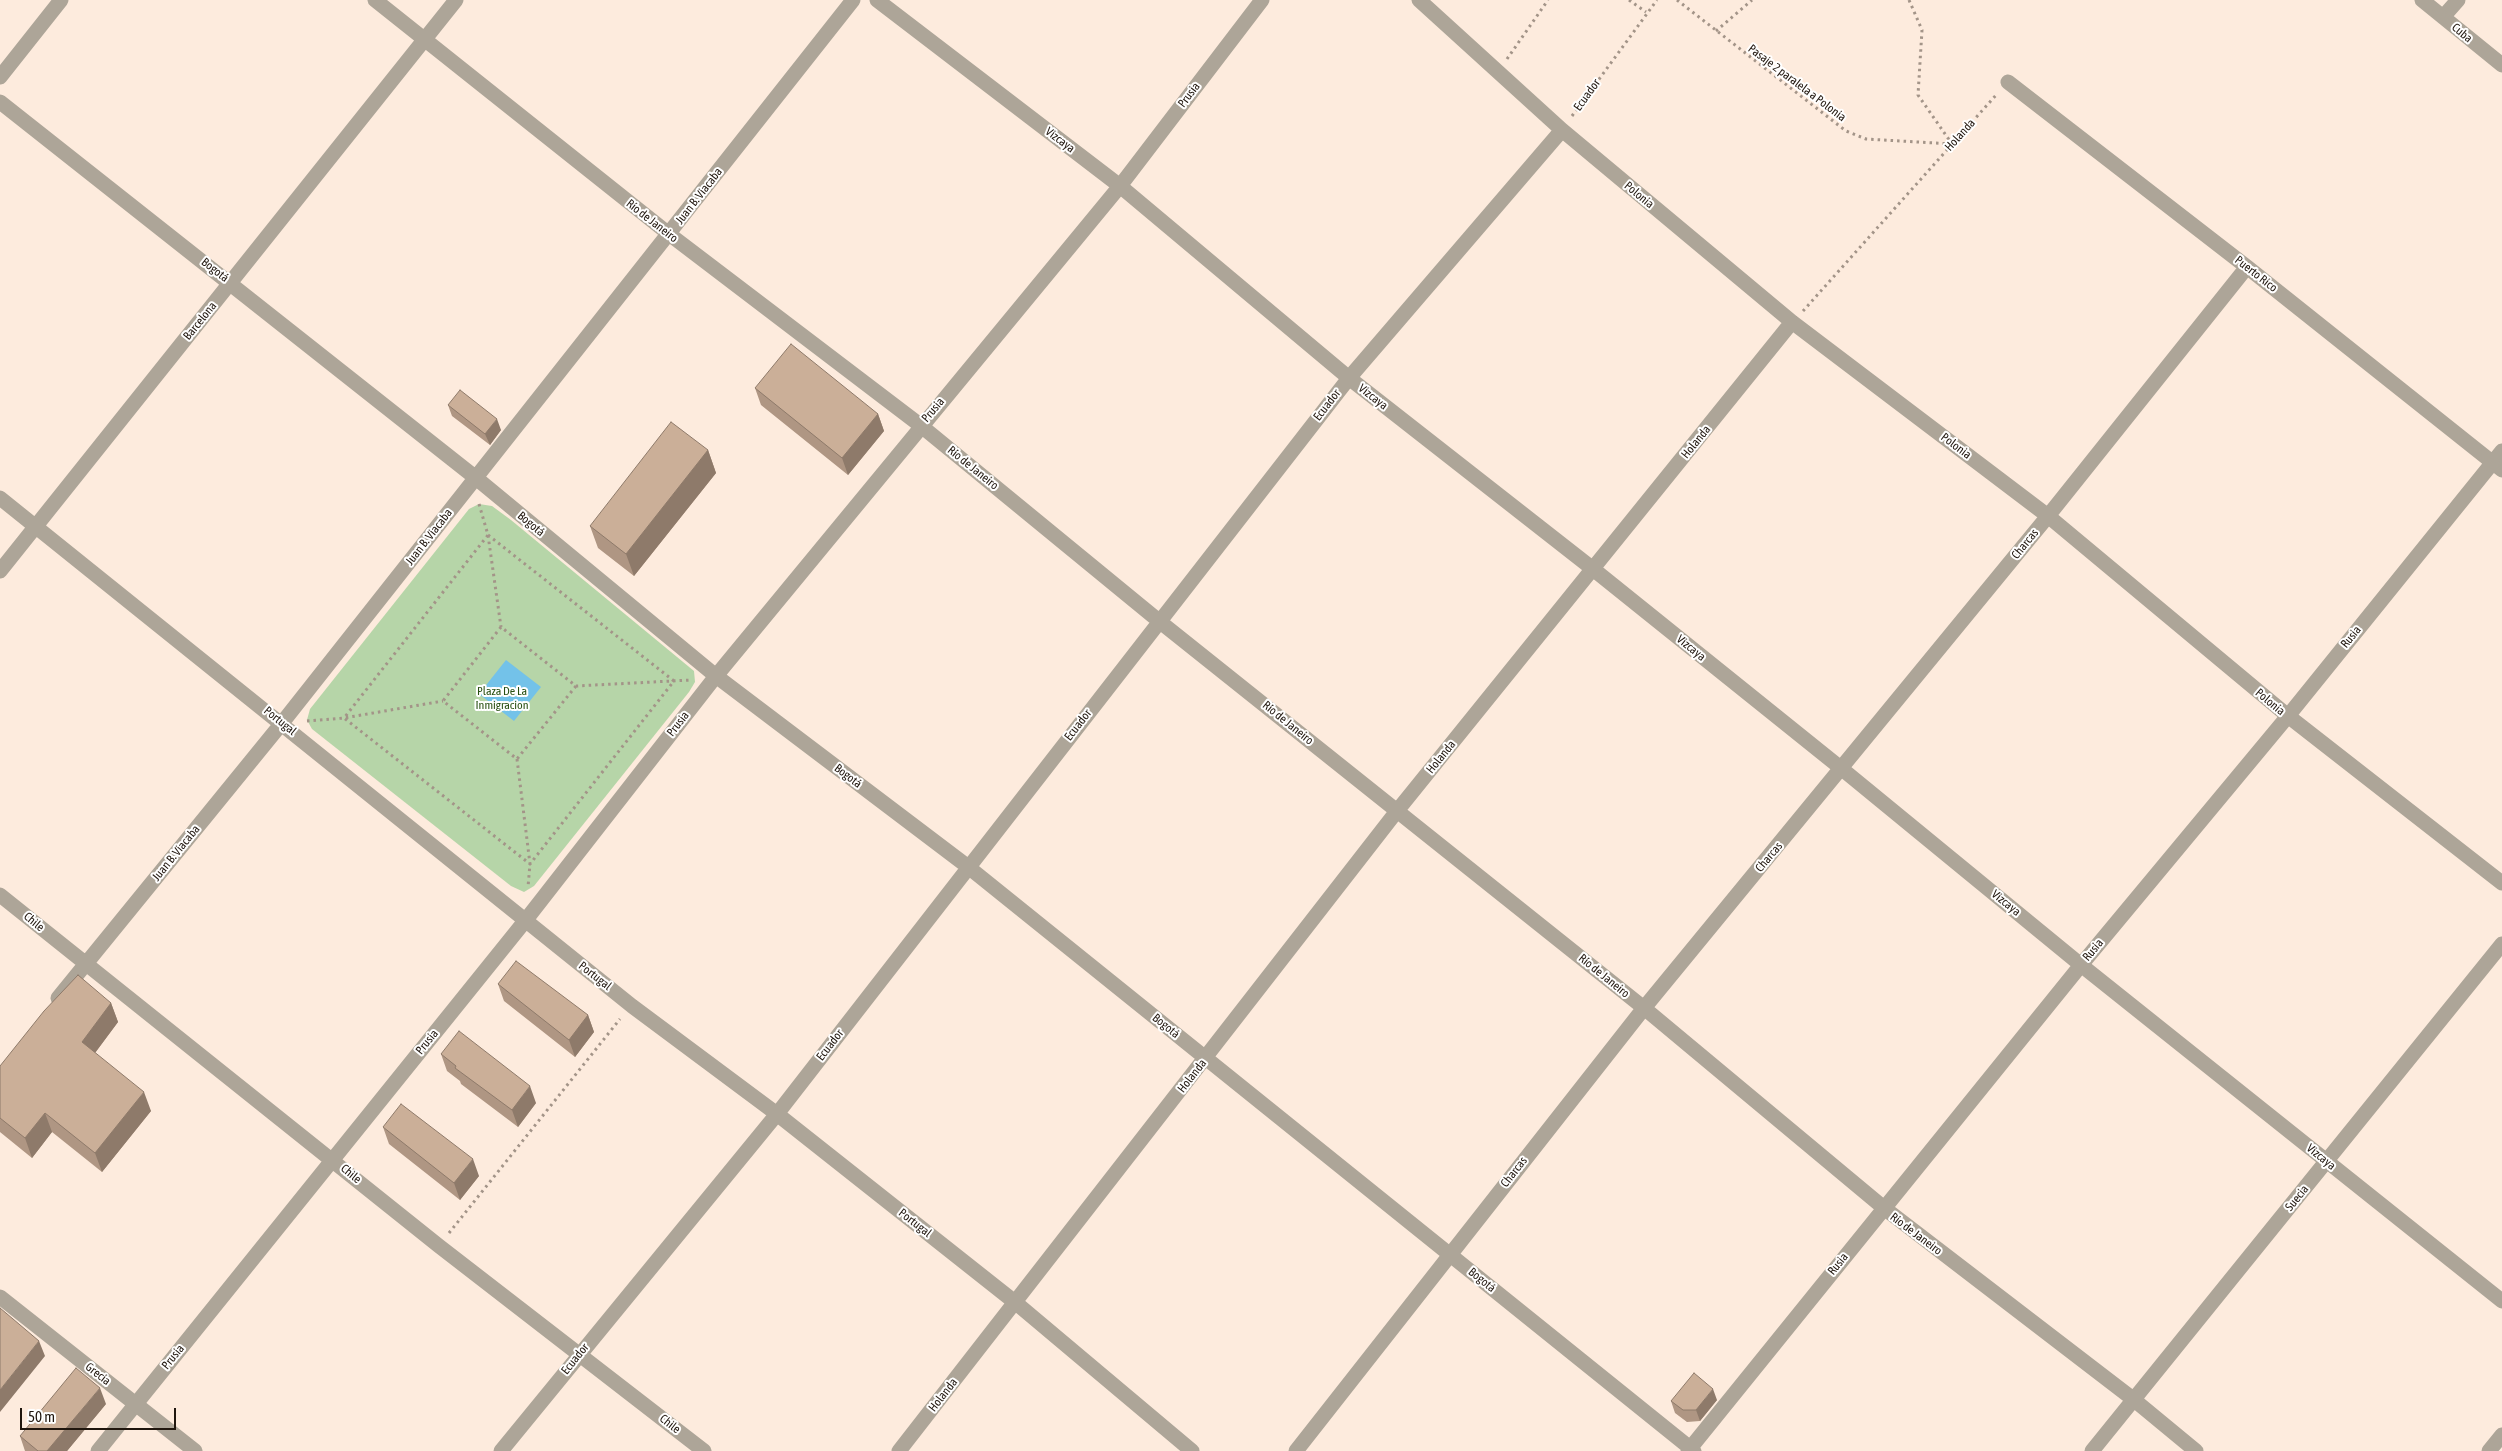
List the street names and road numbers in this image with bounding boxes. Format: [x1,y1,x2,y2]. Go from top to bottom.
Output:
street label: Cuba [2449,20,2475,46]
street label: Pasaje 2 paralela a Polonia [1745,42,1849,124]
street label: Ecuador [1571,76,1603,114]
street label: Prusia [1175,80,1203,110]
street label: Holanda [1942,116,1978,154]
street label: Vizcaya [1042,124,1078,156]
street label: Juan B. Viacaba [672,165,726,227]
street label: Polonia [1621,178,1657,212]
street label: Río de Janeiro [623,196,681,246]
street label: Puerto Rico [2232,253,2280,295]
street label: Bogotá [198,255,232,285]
street label: Barcelona [180,299,220,343]
street label: Vizcaya [1355,381,1391,413]
street label: Ecuador [1310,386,1344,424]
street label: Prusia [919,395,947,425]
street label: Holanda [1678,423,1714,461]
street label: Polonia [1938,430,1974,462]
street label: Río de Janeiro [945,443,1001,493]
street label: Juan B. Viacaba [402,506,456,568]
street label: Bogotá [515,509,547,539]
street label: Charcas [2009,526,2041,562]
street label: Rusia [2338,623,2364,651]
street label: Vizcaya [1674,632,1708,664]
street label: Polonia [2252,685,2288,719]
street label: Río de Janeiro [1260,698,1316,748]
street label: Portugal [261,704,299,738]
street label: Ecuador [1061,706,1095,744]
street label: Prusia [664,709,692,739]
street label: Holanda [1423,738,1459,776]
street label: Bogotá [831,761,865,791]
street label: Juan B. Viacaba [149,822,203,884]
street label: Charcas [1752,839,1786,875]
street label: Vizcaya [1989,887,2023,919]
street label: Chile [21,909,47,935]
street label: Rusia [2080,936,2106,964]
street label: Río de Janeiro [1576,951,1632,1001]
street label: Portugal [576,959,614,993]
street label: Bogotá [1149,1011,1183,1041]
street label: Ecuador [813,1026,847,1064]
street label: Prusia [413,1027,441,1057]
street label: Holanda [1174,1056,1210,1096]
street label: Vizcaya [2304,1141,2338,1173]
street label: Charcas [1498,1154,1530,1190]
street label: Chile [338,1161,364,1187]
street label: Suecia [2282,1182,2312,1214]
street label: Portugal [896,1206,934,1240]
street label: Río de Janeiro [1887,1210,1945,1258]
street label: Rusia [1825,1250,1851,1278]
street label: Bogotá [1465,1265,1499,1295]
street label: Ecuador [558,1341,592,1377]
street label: Prusia [159,1342,187,1372]
street label: Grecia [83,1360,113,1388]
street label: Holanda [925,1375,961,1415]
street label: Chile [657,1411,683,1437]

